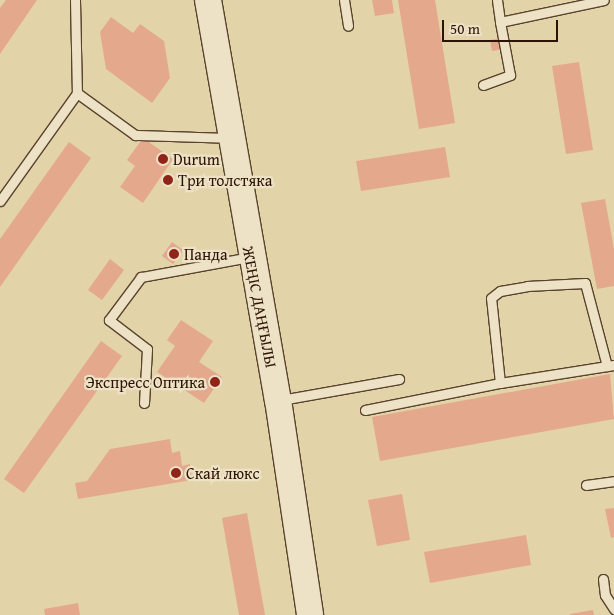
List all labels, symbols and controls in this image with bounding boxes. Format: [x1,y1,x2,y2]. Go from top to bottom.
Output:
scale bar [444,10,560,42]
text: 50 m [450,18,480,39]
place label: Durum [173,149,220,169]
marker: Durum [157,153,169,165]
place label: Три толстяка [178,170,272,190]
marker: Три толстяка [162,174,174,186]
place label: Панда [184,244,228,264]
street label: ЖЕҢІС ДАҢҒЫЛЫ [239,245,281,369]
marker: Панда [168,248,180,260]
place label: Экспресс Оптика [86,372,205,392]
marker: Экспресс Оптика [209,376,221,388]
place label: Скай люкс [186,463,260,483]
marker: Скай люкс [170,467,182,479]

